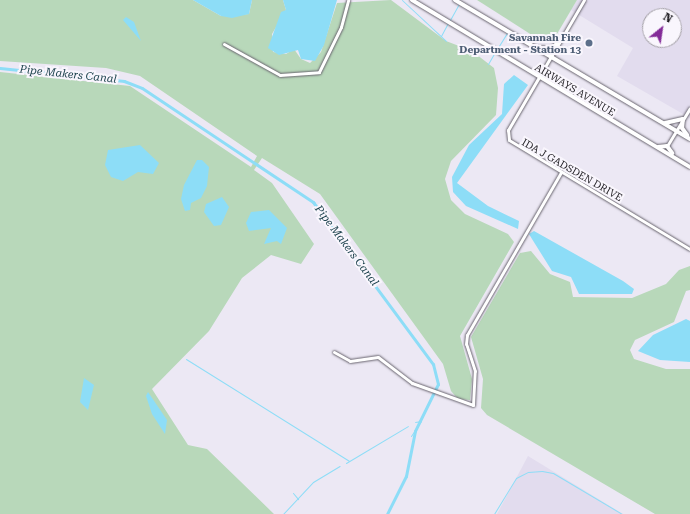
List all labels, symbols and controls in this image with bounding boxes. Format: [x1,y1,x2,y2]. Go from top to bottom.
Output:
north arrow [642,8,682,48]
text: N [661,10,675,26]
place label: Savannah Fire Department - Station 13 [459,31,581,54]
marker: Savannah Fire Department - Station 13 [584,38,594,48]
street label: AIRWAYS AVENUE [533,61,617,119]
water label: Pipe Makers Canal [19,63,117,87]
street label: IDA J GADSDEN DRIVE [520,136,624,204]
water label: Pipe Makers Canal [311,203,381,289]

